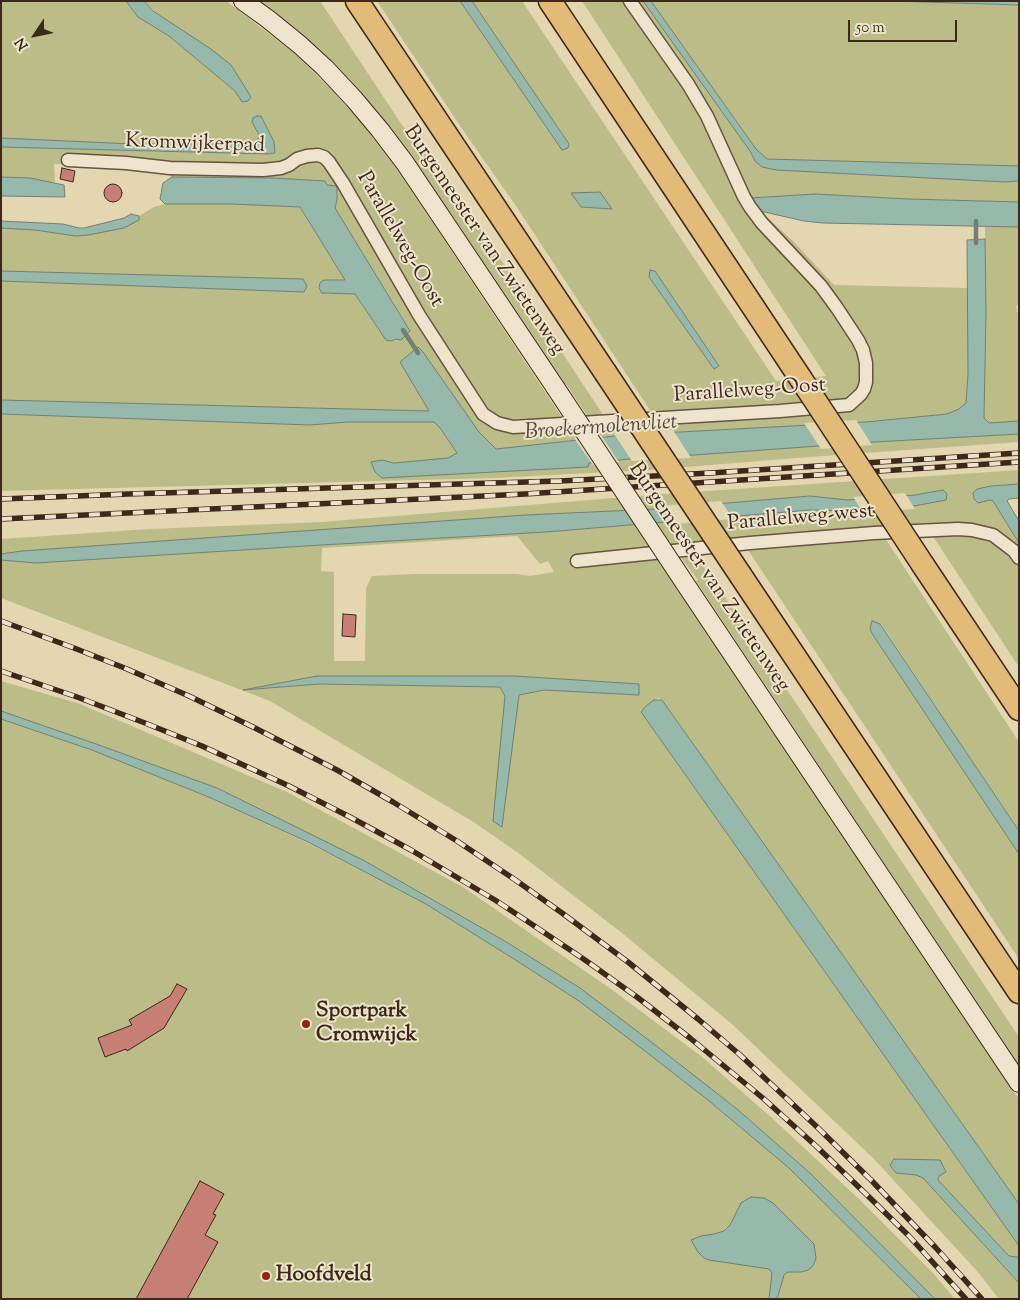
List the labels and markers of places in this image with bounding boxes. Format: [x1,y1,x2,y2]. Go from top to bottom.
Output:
place label: Sportpark Cromwijck [316,999,417,1049]
marker: Sportpark Cromwijck [300,1018,312,1030]
place label: Hoofdveld [276,1263,372,1289]
marker: Hoofdveld [260,1270,272,1282]

